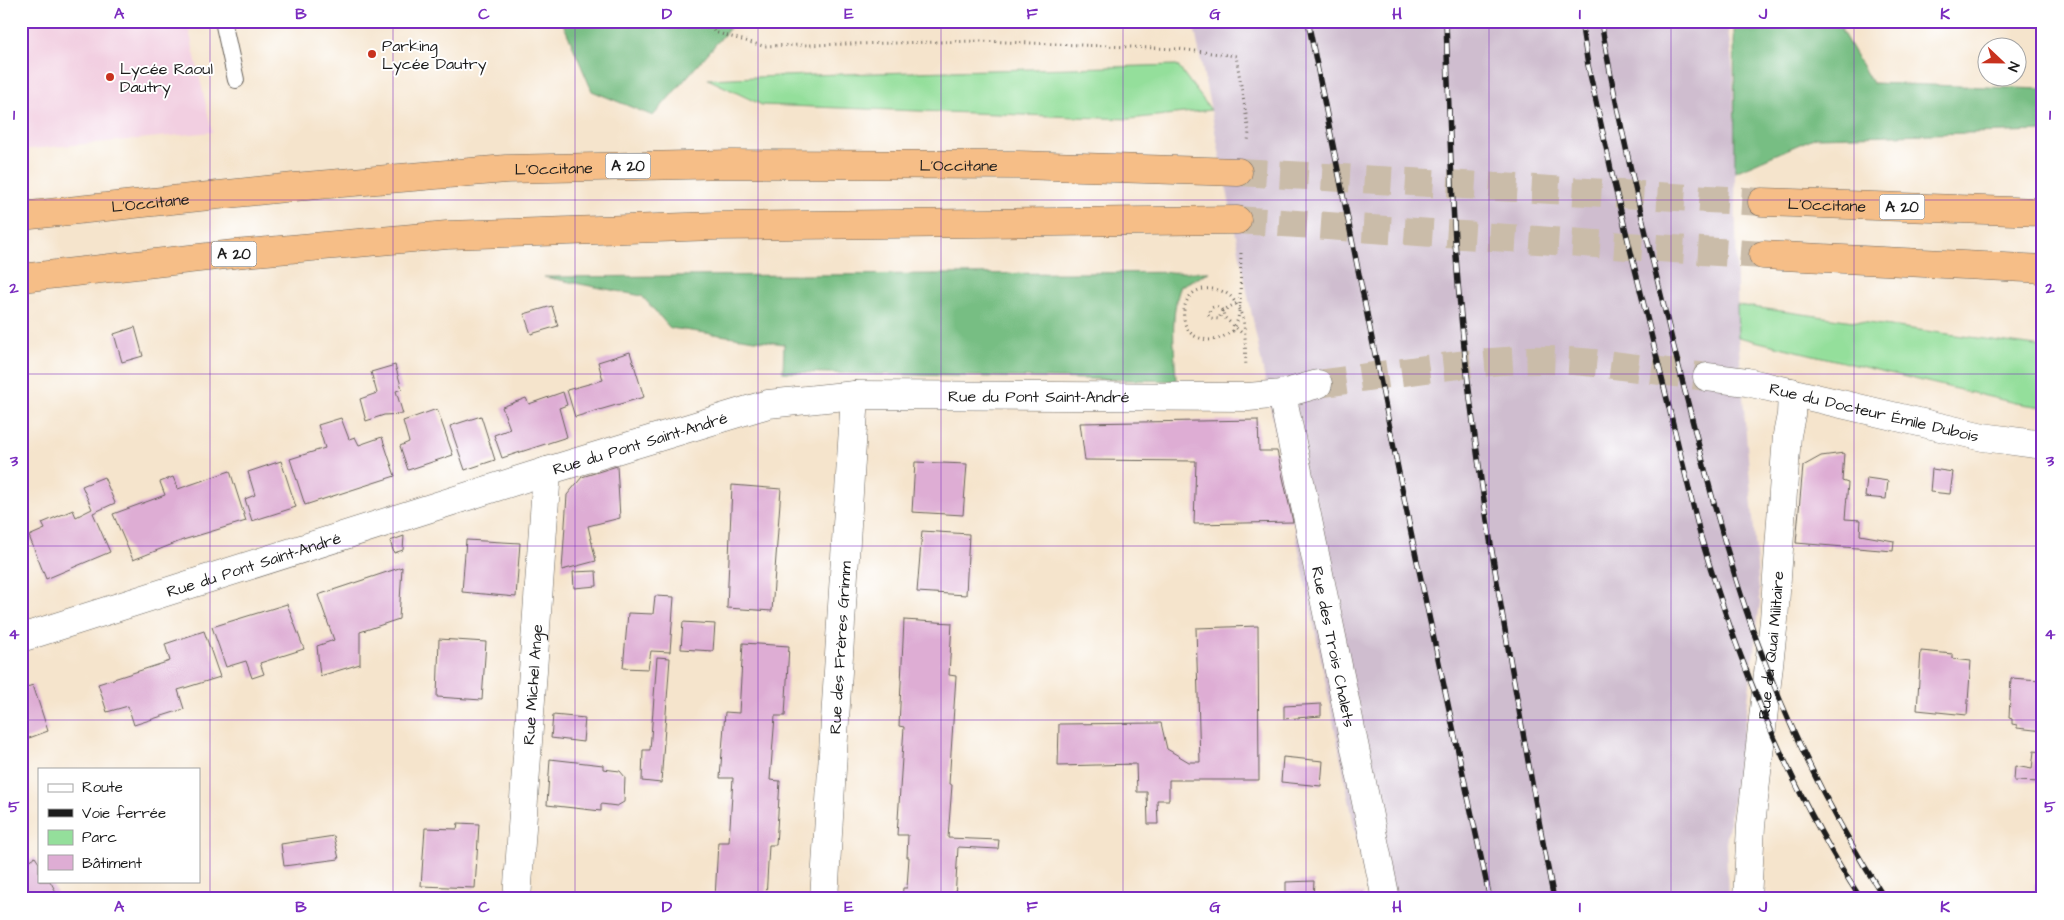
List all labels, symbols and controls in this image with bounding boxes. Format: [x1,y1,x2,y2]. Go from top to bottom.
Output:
text: A [114,3,125,25]
text: B [295,3,307,25]
text: C [478,3,490,25]
text: D [662,3,673,25]
text: E [844,3,854,25]
text: F [1026,3,1038,25]
text: G [1209,3,1221,25]
text: H [1392,3,1402,25]
text: I [1579,3,1581,25]
text: J [1758,3,1768,25]
text: K [1940,3,1950,25]
place label: Parking Lycée Dautry [382,35,487,76]
north arrow [1976,38,2026,88]
marker: Parking Lycée Dautry [366,48,378,60]
place label: Lycée Raoul Dautry [120,58,213,99]
text: N [2002,59,2024,75]
marker: Lycée Raoul Dautry [104,71,116,83]
text: 1 [13,104,16,126]
text: 1 [2049,104,2052,126]
road number: A 20 [606,154,650,178]
street label: L'Occitane [919,155,998,177]
street label: L'Occitane [514,157,593,181]
street label: L'Occitane [110,188,191,218]
street label: L'Occitane [1787,193,1867,218]
road number: A 20 [1880,194,1924,220]
road number: A 20 [212,242,256,266]
text: 2 [8,277,19,299]
text: 2 [2044,277,2055,299]
street label: Rue du Docteur Émile Dubois [1767,378,1981,448]
street label: Rue du Pont Saint-André [948,385,1130,408]
street label: Rue du Pont Saint-André [550,407,731,481]
text: 3 [9,450,19,472]
text: 3 [2045,450,2055,472]
street label: Rue du Pont Saint-André [164,527,344,603]
street label: Rue des Frères Grimm [824,560,857,735]
street label: Rue des Trois Chalets [1306,565,1360,729]
street label: Rue du Quai Militaire [1753,570,1789,721]
text: 4 [9,623,20,645]
street label: Rue Michel Ange [518,623,549,746]
text: 4 [2045,623,2056,645]
legend [38,768,200,882]
text: Route [82,777,123,798]
text: 5 [8,796,20,818]
text: 5 [2044,796,2056,818]
text: Voie ferrée [82,803,166,824]
text: Parc [82,827,117,848]
text: Bâtiment [82,853,142,874]
text: A [114,896,125,918]
text: B [295,896,307,918]
text: C [478,896,490,918]
text: D [662,896,673,918]
text: E [844,896,854,918]
text: F [1026,896,1038,918]
text: G [1209,896,1221,918]
text: H [1392,896,1402,918]
text: I [1579,896,1581,918]
text: J [1758,896,1768,918]
text: K [1940,896,1950,918]

